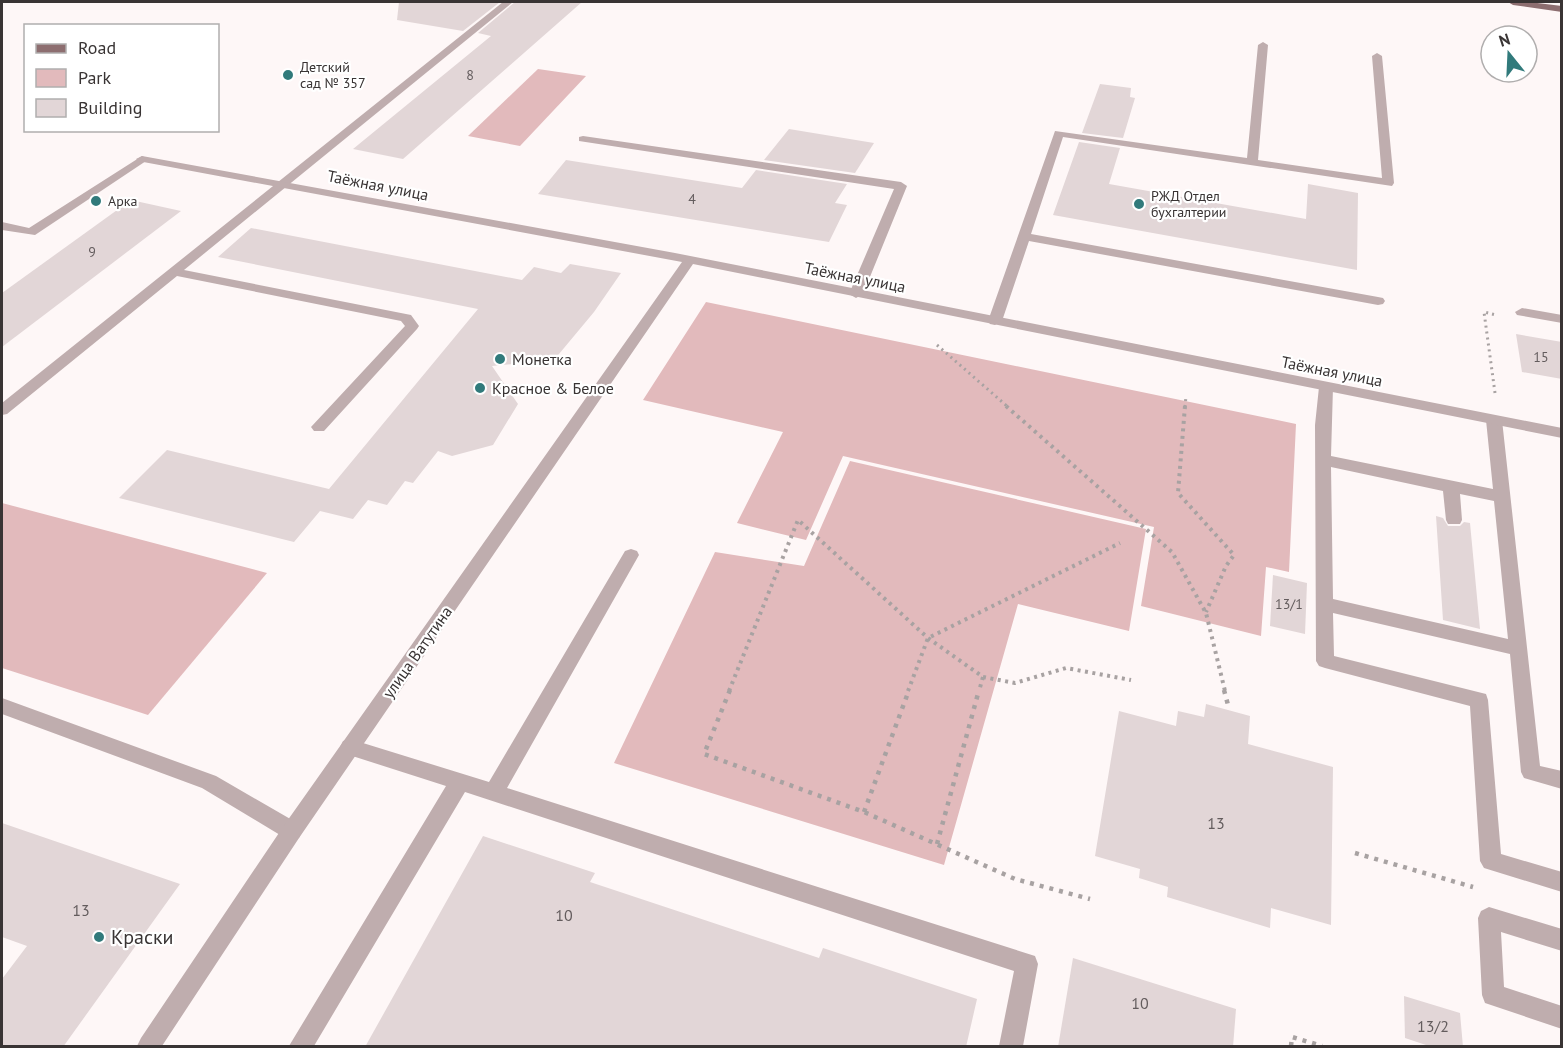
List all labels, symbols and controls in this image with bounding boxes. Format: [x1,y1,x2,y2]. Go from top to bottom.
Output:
legend [24,24,219,132]
north arrow [1479,24,1539,84]
text: N [1496,29,1512,51]
text: Road [78,36,116,59]
place label: Детский сад № 357 [300,58,366,92]
text: Park [78,66,111,89]
house number: 8 [466,66,474,84]
marker: Детский сад № 357 [281,68,295,82]
text: Building [78,96,142,119]
street label: Таёжная улица [326,165,430,205]
place label: РЖД Отдел бухгалтерии [1151,187,1226,221]
house number: 4 [688,190,696,208]
place label: Арка [108,192,137,210]
marker: Арка [89,194,103,208]
marker: РЖД Отдел бухгалтерии [1132,197,1146,211]
house number: 9 [88,243,96,261]
street label: Таёжная улица [803,257,907,297]
house number: 15 [1533,348,1549,366]
place label: Монетка [512,349,572,369]
street label: Таёжная улица [1280,351,1384,391]
marker: Монетка [493,352,507,366]
place label: Красное & Белое [492,378,614,398]
marker: Красное & Белое [473,381,487,395]
house number: 13/1 [1275,595,1303,613]
street label: улица Ватутина [378,602,456,702]
house number: 13 [1207,813,1225,833]
house number: 13 [72,900,90,920]
house number: 10 [555,905,573,925]
place label: Краски [111,924,173,950]
marker: Краски [92,930,106,944]
house number: 10 [1131,993,1149,1013]
house number: 13/2 [1417,1016,1449,1036]

